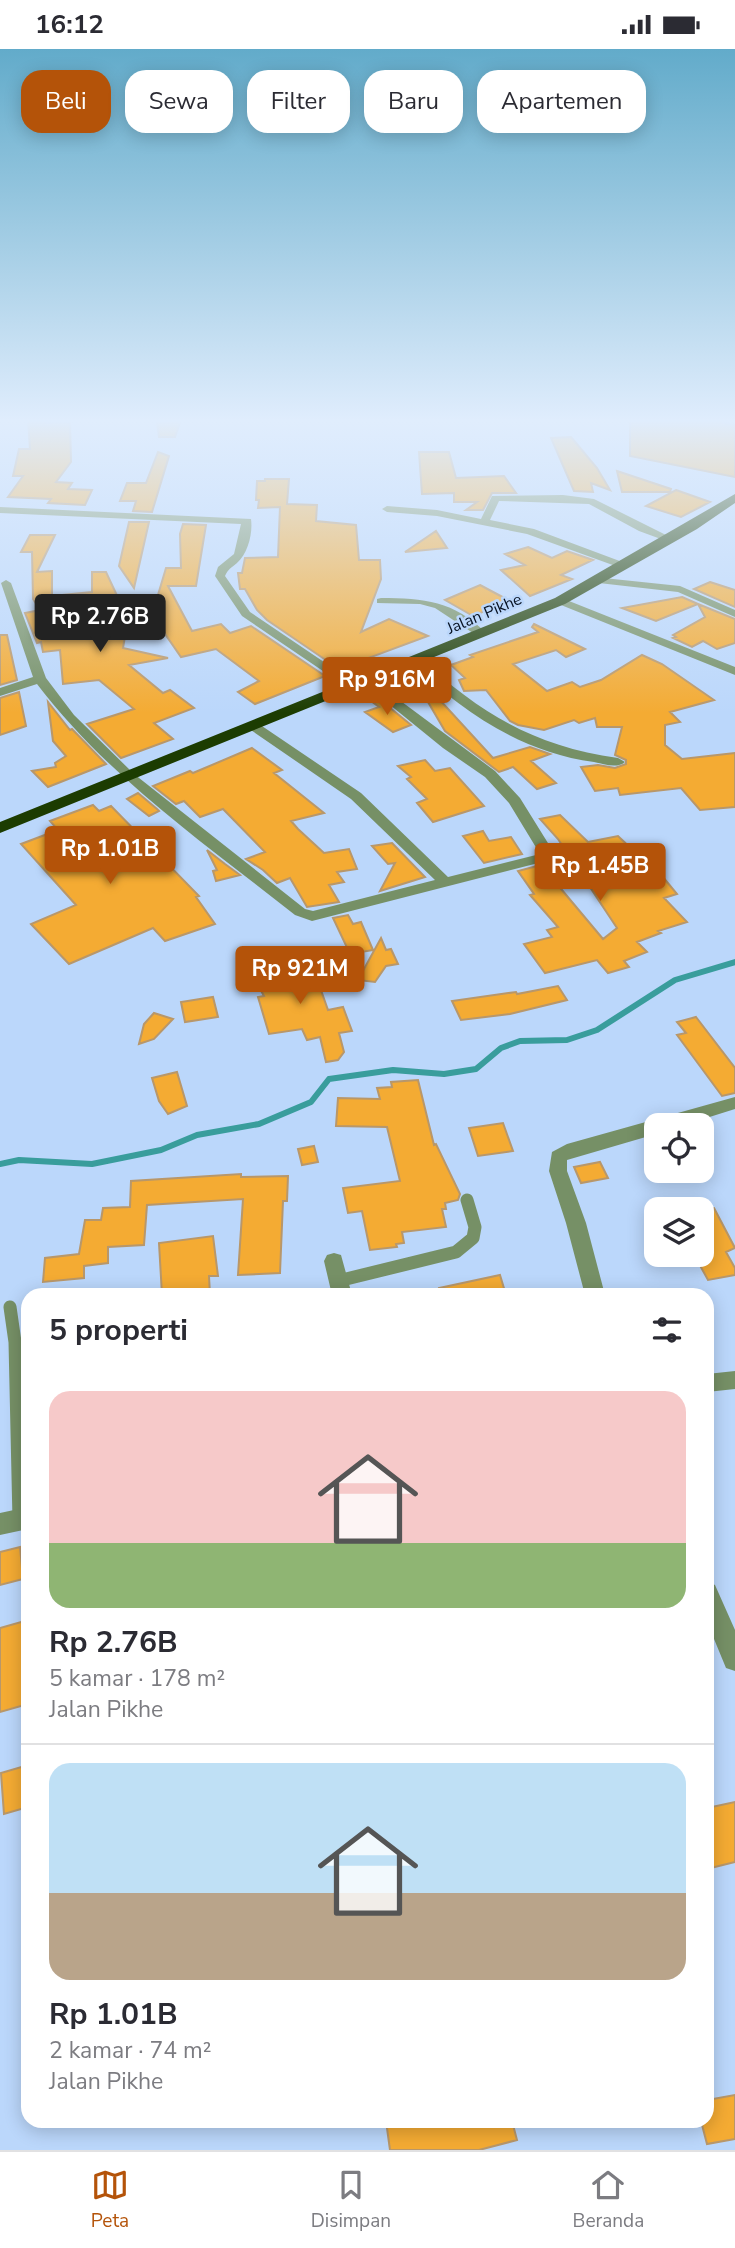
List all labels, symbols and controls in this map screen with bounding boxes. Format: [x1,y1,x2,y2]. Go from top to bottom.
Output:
text: 16:12 [35,7,104,42]
chip: Beli [21,70,111,133]
chip: Sewa [125,70,233,133]
chip: Filter [247,70,350,133]
chip: Baru [364,70,463,133]
chip: Apartemen [477,70,646,133]
street label: Jalan Pikhe [443,588,525,640]
pin: Rp 2.76B [28,595,172,654]
text: Rp 2.76B [51,601,149,632]
pin: Rp 916M [322,657,452,717]
text: Rp 916M [338,664,436,695]
pin: Rp 1.01B [38,827,182,886]
text: Rp 1.01B [61,833,159,864]
pin: Rp 1.45B [528,843,672,903]
text: Rp 1.45B [551,850,649,881]
pin: Rp 921M [235,947,365,1006]
text: Rp 921M [251,953,349,984]
map controls [644,1113,714,1267]
button: locate [644,1113,714,1183]
button: layers [644,1197,714,1267]
text: 5 properti [49,1310,188,1351]
icon: filters [648,1311,686,1349]
icon: home [305,1436,431,1562]
text: Rp 2.76B [49,1622,178,1663]
text: 5 kamar · 178 m² [49,1663,225,1694]
text: Jalan Pikhe [49,1694,163,1725]
icon: home [305,1808,431,1934]
text: Rp 1.01B [49,1994,178,2035]
text: 2 kamar · 74 m² [49,2035,211,2066]
text: Jalan Pikhe [49,2066,163,2097]
tab: Peta [91,2166,129,2234]
tab: Disimpan [311,2166,391,2234]
tab: Beranda [573,2166,644,2234]

